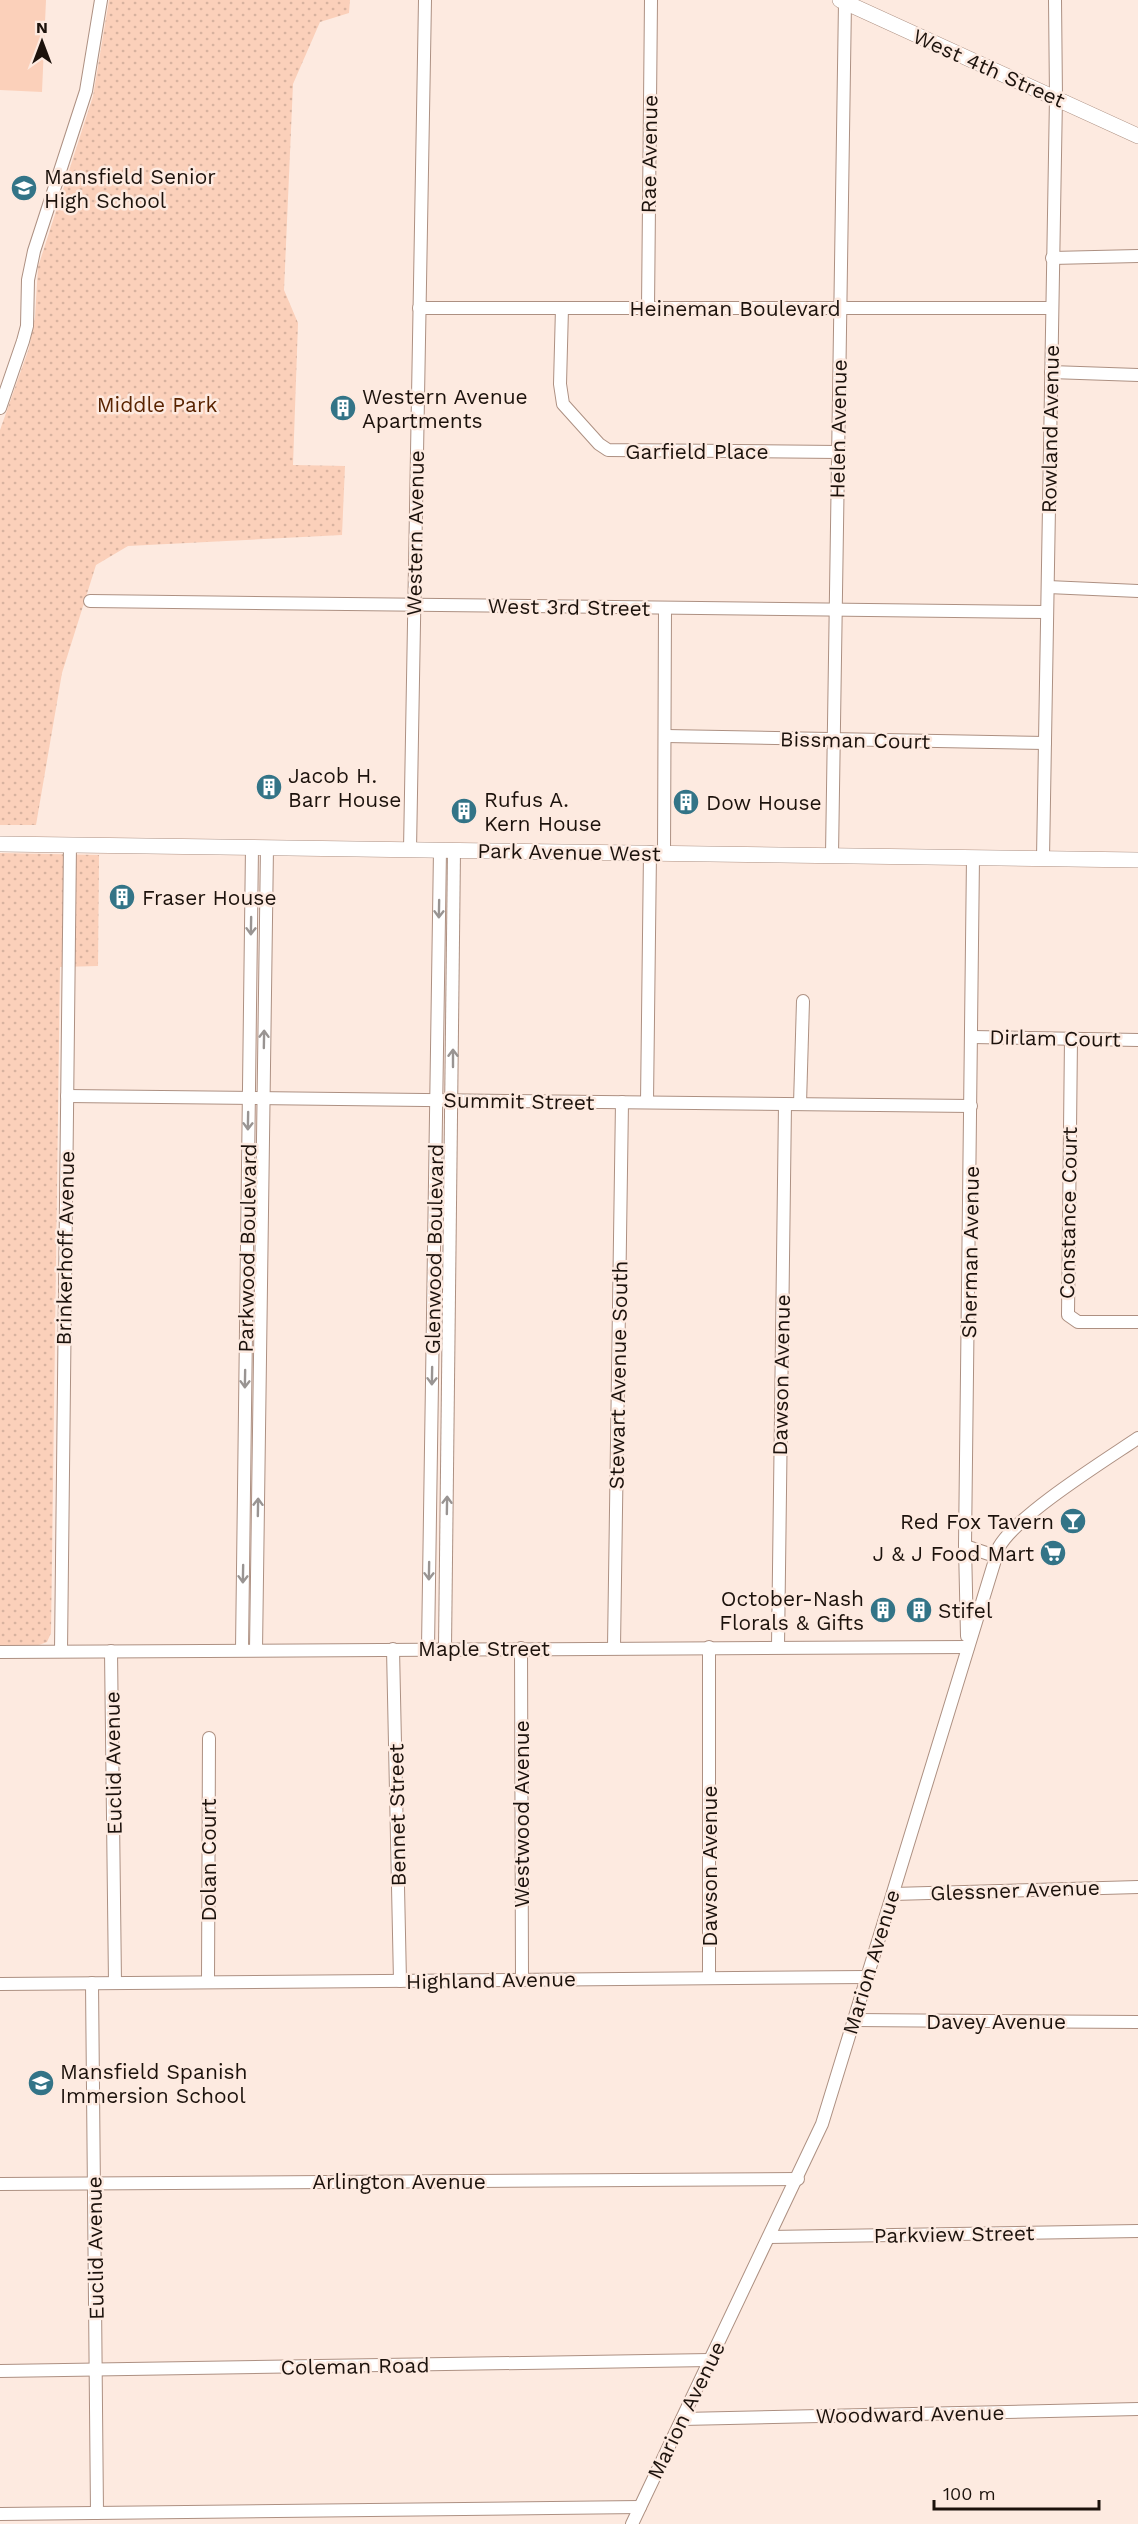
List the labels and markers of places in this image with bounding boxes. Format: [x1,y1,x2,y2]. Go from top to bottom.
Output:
place label: Mansfield Senior High School [44,164,216,213]
school or university icon: Mansfield Senior High School [9,173,39,203]
place label: Western Avenue Apartments [362,384,528,433]
building icon: Western Avenue Apartments [328,393,358,423]
place label: Jacob H. Barr House [288,763,401,812]
building icon: Jacob H. Barr House [254,772,284,802]
place label: Rufus A. Kern House [484,787,602,836]
building icon: Dow House [671,787,701,817]
place label: Dow House [706,790,822,815]
building icon: Rufus A. Kern House [449,796,479,826]
building icon: Fraser House [107,882,137,912]
place label: Fraser House [142,885,277,910]
bar icon: Red Fox Tavern [1058,1506,1088,1536]
place label: Red Fox Tavern [900,1509,1054,1534]
supermarket icon: J & J Food Mart [1038,1538,1068,1568]
place label: J & J Food Mart [873,1541,1034,1566]
place label: October-Nash Florals & Gifts [719,1586,864,1635]
building icon: October-Nash Florals & Gifts [868,1595,898,1625]
building icon: Stifel [904,1595,934,1625]
place label: Stifel [938,1598,993,1623]
place label: Mansfield Spanish Immersion School [60,2059,248,2108]
school or university icon: Mansfield Spanish Immersion School [26,2068,56,2098]

